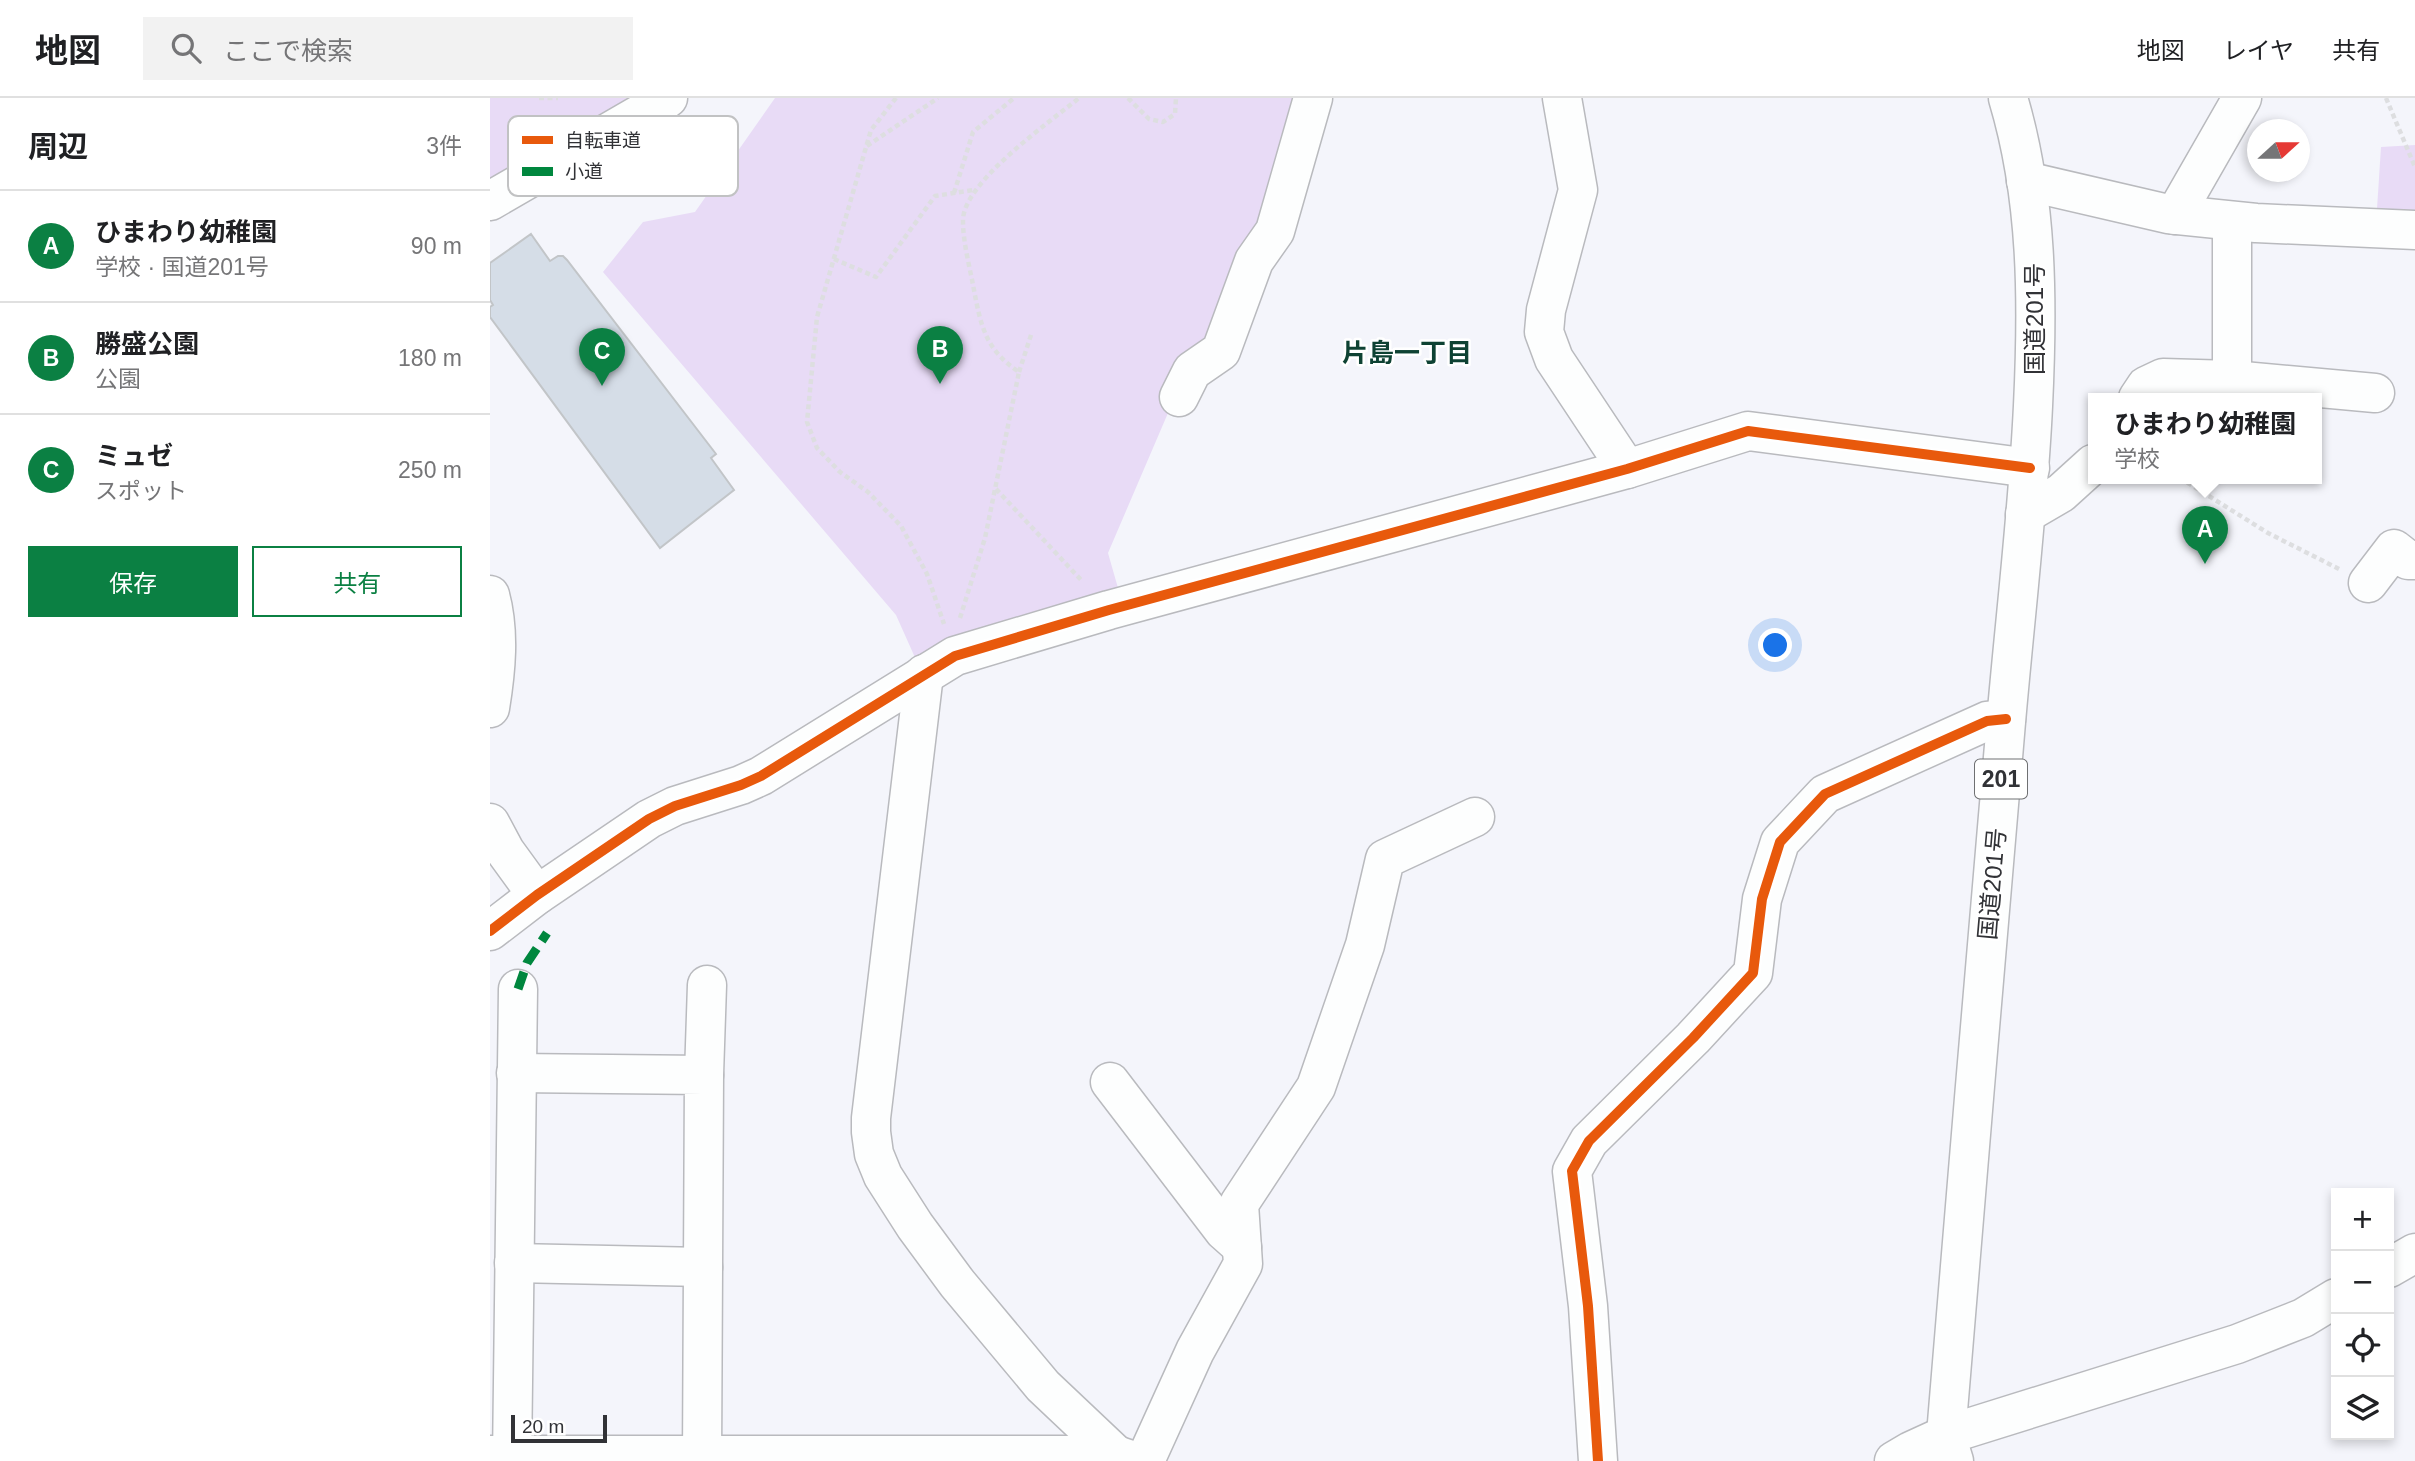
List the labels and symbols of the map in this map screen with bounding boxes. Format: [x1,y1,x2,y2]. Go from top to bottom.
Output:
legend [508,116,738,196]
north arrow [2247,119,2310,182]
text: 自転車道 [565,130,641,151]
text: 小道 [565,161,603,182]
street label: 国道201号 [2021,263,2048,375]
pin: B [917,326,963,384]
pin: C [579,328,625,386]
district label: 片島一丁目 [1342,338,1472,368]
pin: A [2182,506,2228,564]
your location [1758,628,1792,662]
road number: 201 [1975,760,2027,799]
street label: 国道201号 [1974,827,2010,941]
scale bar [511,1412,607,1444]

